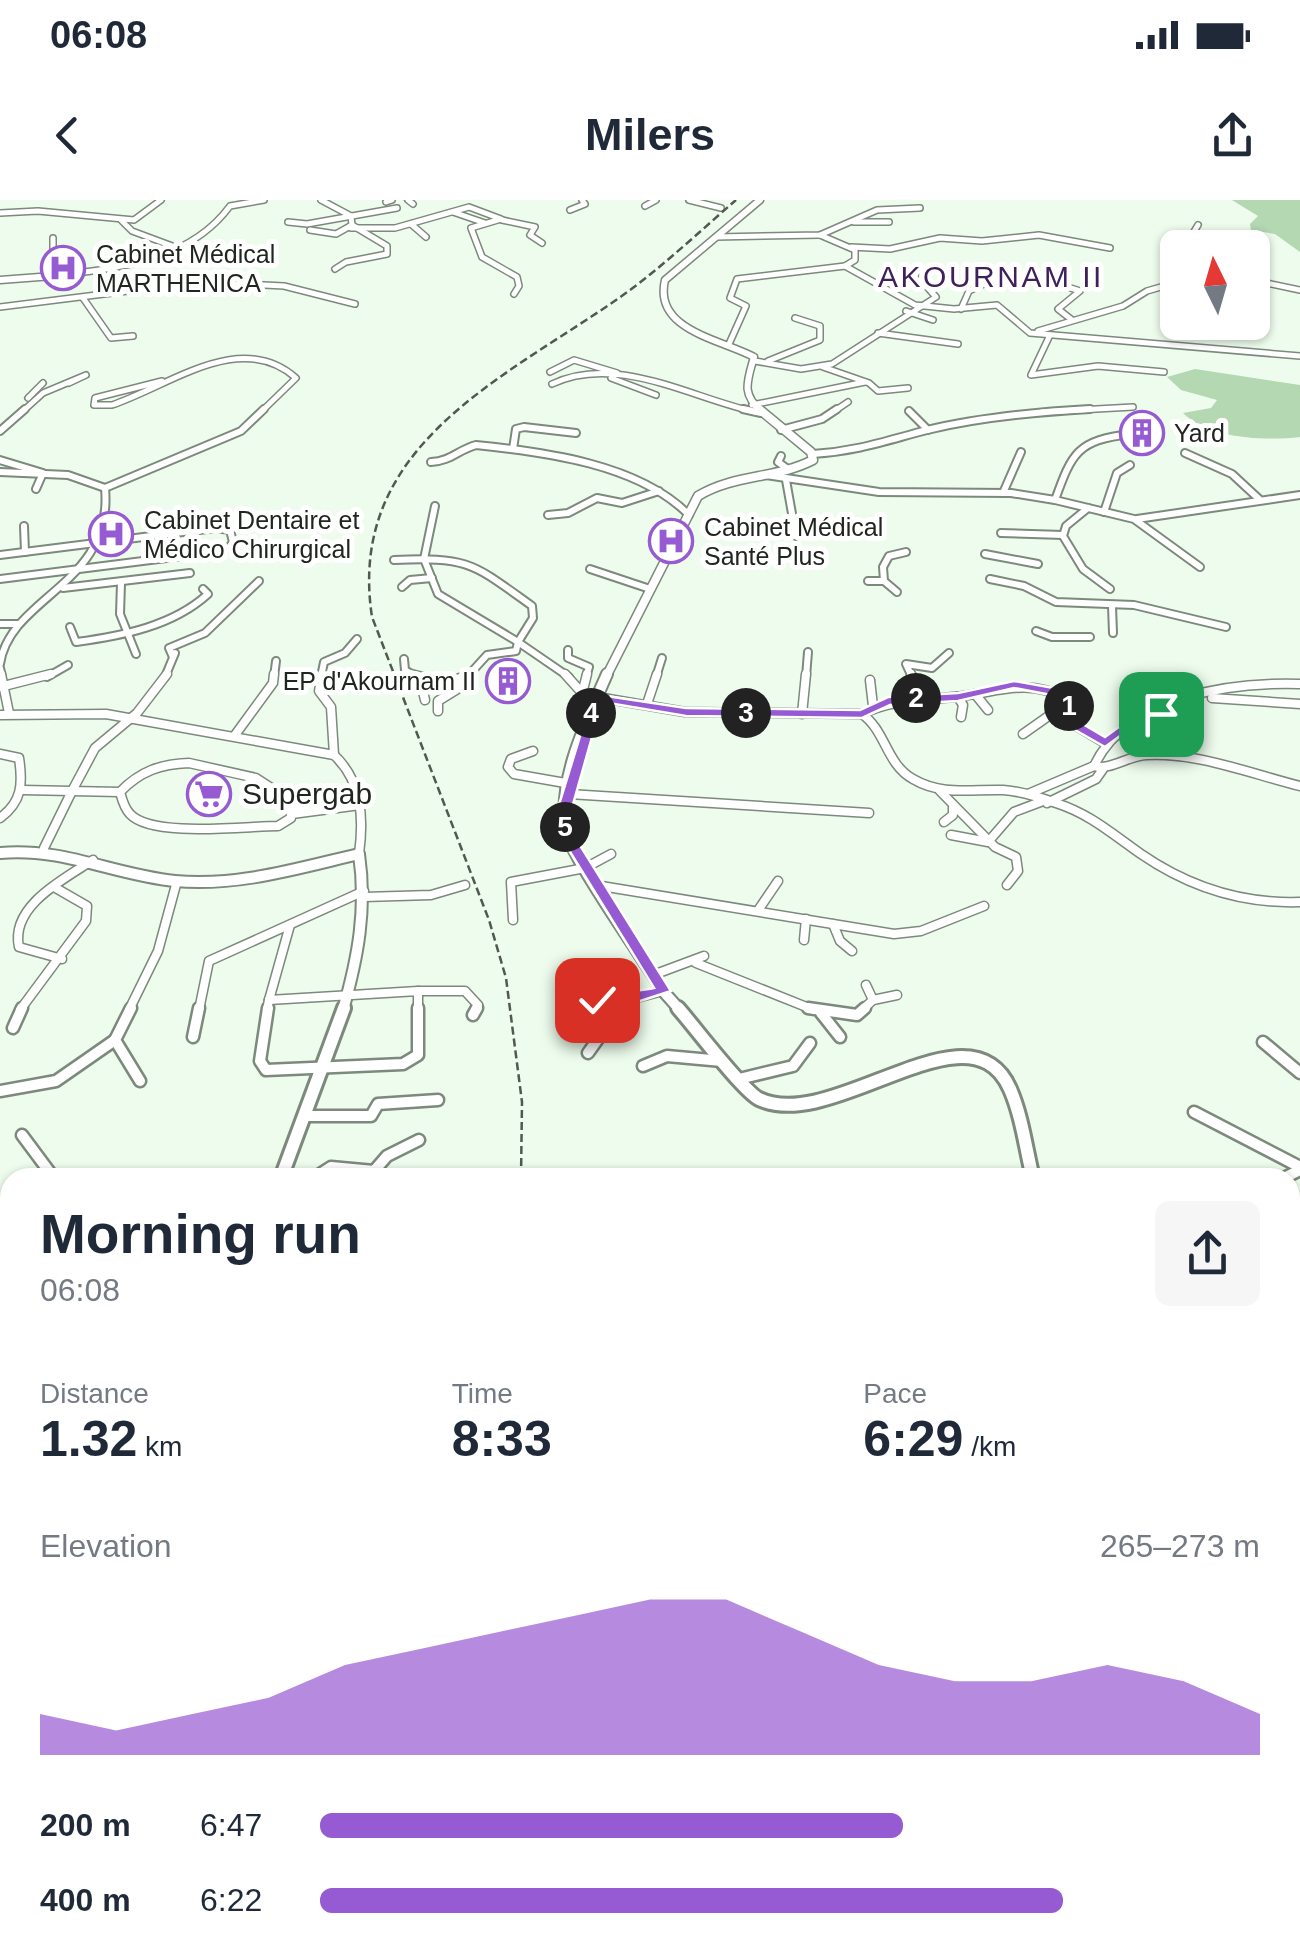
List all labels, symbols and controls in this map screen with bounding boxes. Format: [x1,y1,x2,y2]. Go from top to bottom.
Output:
text: 06:08 [50,14,147,56]
icon: back [40,108,95,163]
icon: share [1205,108,1260,163]
text: Milers [585,109,715,160]
north arrow [1160,230,1270,340]
map controls [1160,230,1270,340]
place label: Cabinet Médical MARTHENICA [96,240,275,297]
hospital icon: Cabinet Médical MARTHENICA [40,245,86,291]
district label: AKOURNAM II [878,260,1104,293]
building icon: Yard [1119,410,1165,456]
place label: Yard [1174,419,1225,447]
place label: Cabinet Dentaire et Médico Chirurgical [144,506,359,563]
hospital icon: Cabinet Dentaire et Médico Chirurgical [88,511,134,557]
place label: Cabinet Médical Santé Plus [704,513,883,570]
hospital icon: Cabinet Médical Santé Plus [648,518,694,564]
building icon: EP d'Akournam II [485,658,531,704]
place label: EP d'Akournam II [283,667,476,695]
pin [1119,672,1204,757]
pin: 2 [891,673,941,723]
pin: 1 [1044,681,1094,731]
text: 2 [908,682,924,713]
icon: arrive [1134,687,1189,742]
pin: 4 [566,688,616,738]
pin: 3 [721,688,771,738]
text: 1 [1061,690,1077,721]
text: 4 [583,697,599,728]
text: 3 [738,697,754,728]
supermarket icon: Supergab [186,771,232,817]
place label: Supergab [242,777,372,810]
pin: 5 [540,802,590,852]
text: 5 [557,811,573,842]
pin [555,958,640,1043]
icon: check [570,973,625,1028]
button: share [1155,1201,1260,1306]
text: Morning run [40,1203,361,1265]
text: 06:08 [40,1272,120,1308]
text: Distance [40,1378,149,1409]
text: Time [452,1378,513,1409]
text: Pace [863,1378,927,1409]
text: 1.32 [40,1411,137,1467]
text: 8:33 [452,1411,552,1467]
text: 6:29 [863,1411,963,1467]
text: km [137,1431,182,1462]
text: /km [963,1431,1016,1462]
text: Elevation [40,1528,172,1564]
text: 265–273 m [1100,1528,1260,1564]
text: 200 m [40,1807,131,1843]
text: 6:47 [200,1807,262,1843]
text: 400 m [40,1882,131,1918]
text: 6:22 [200,1882,262,1918]

